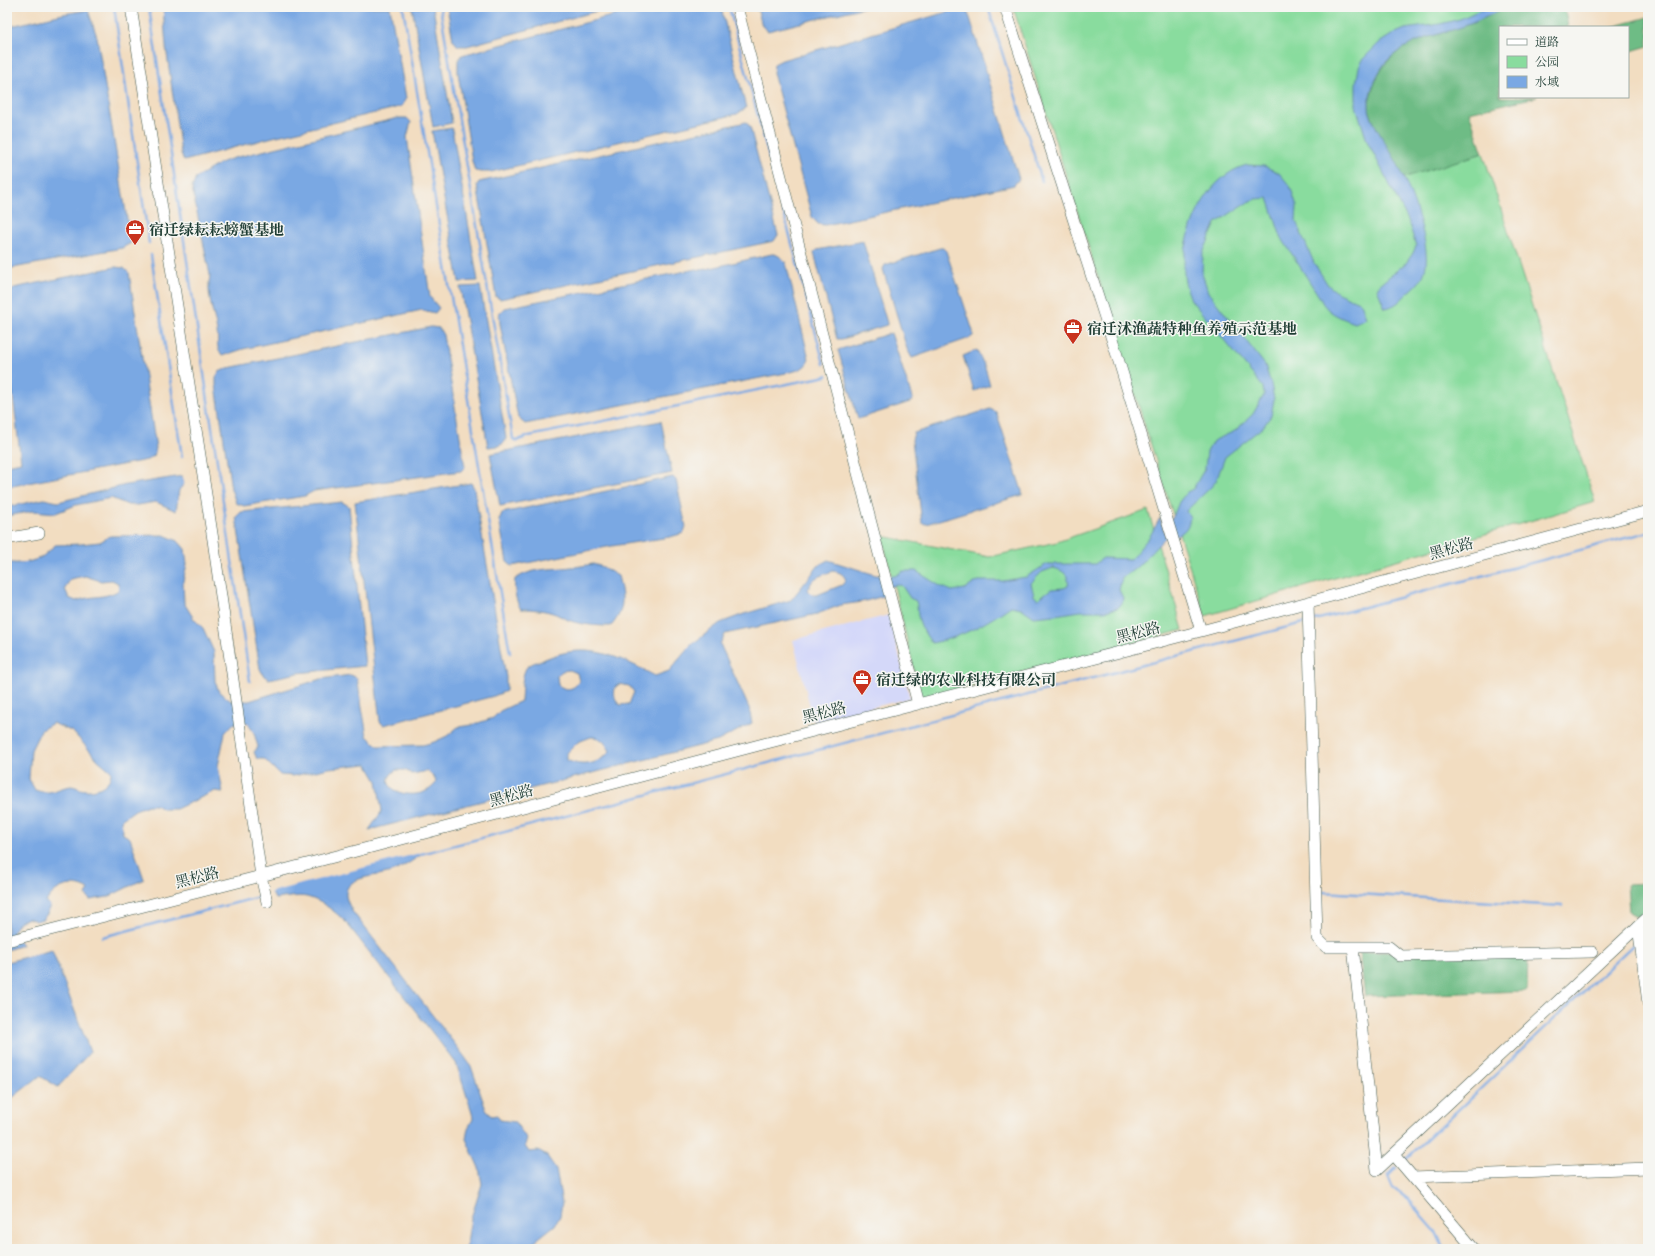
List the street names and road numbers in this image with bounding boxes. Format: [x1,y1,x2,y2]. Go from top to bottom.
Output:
street label: 黑松路 [1427,532,1475,564]
street label: 黑松路 [1114,616,1162,648]
street label: 黑松路 [800,696,848,728]
street label: 黑松路 [487,779,535,811]
street label: 黑松路 [173,861,221,893]

